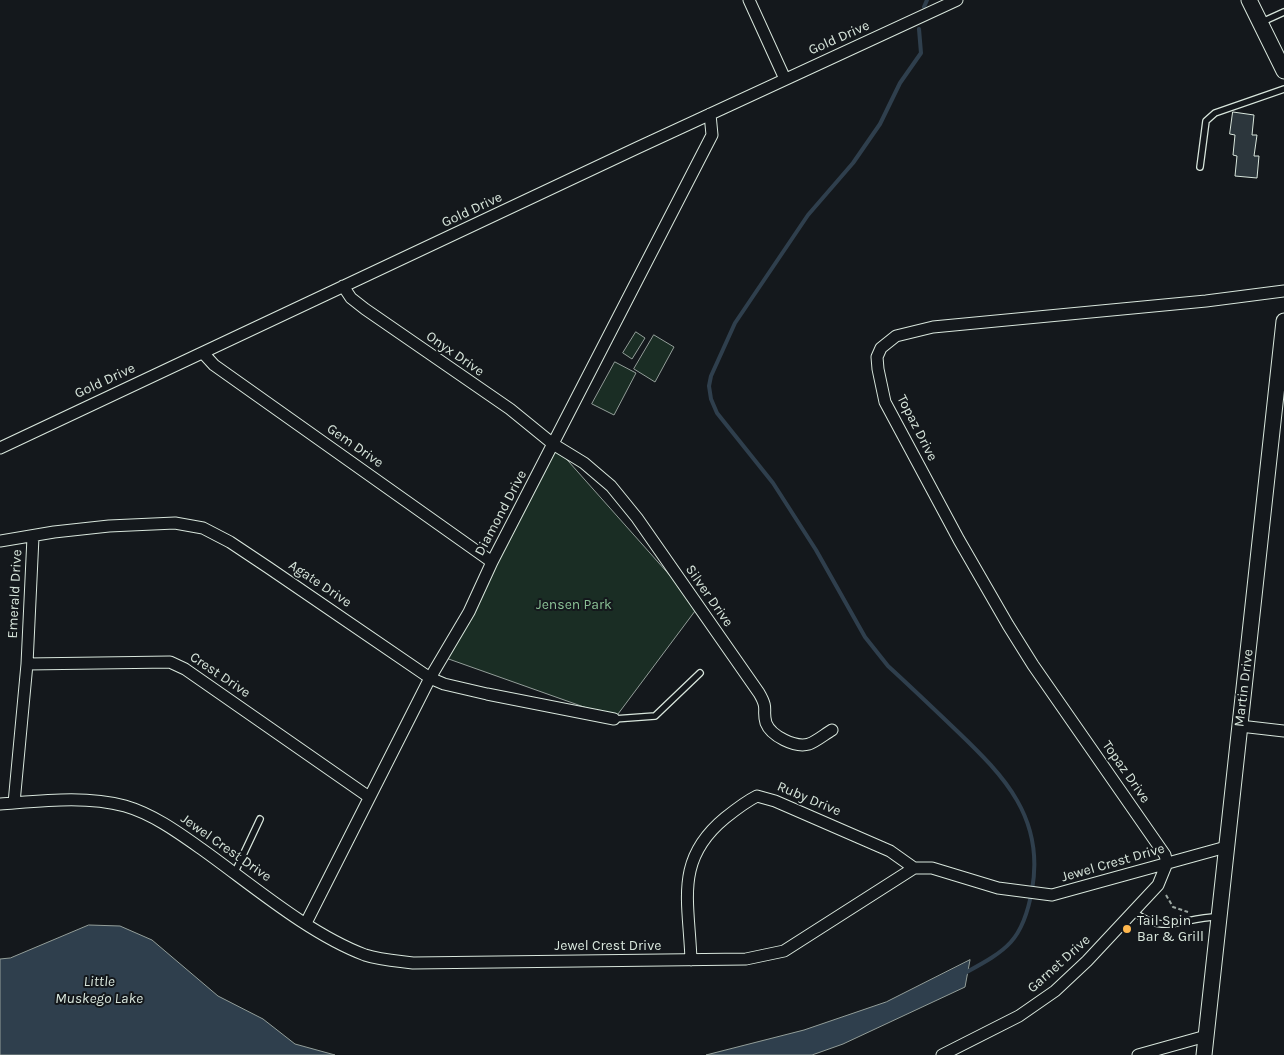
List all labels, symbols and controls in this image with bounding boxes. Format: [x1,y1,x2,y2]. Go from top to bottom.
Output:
street label: Gold Drive [806,17,872,59]
street label: Gold Drive [439,189,505,231]
street label: Onyx Drive [423,328,487,380]
street label: Gold Drive [72,360,138,402]
street label: Topaz Drive [893,392,941,464]
street label: Gem Drive [323,420,387,472]
street label: Diamond Drive [471,467,531,559]
street label: Emerald Drive [4,549,26,639]
street label: Agate Drive [285,557,355,611]
street label: Silver Drive [682,562,736,630]
park label: Jensen Park [536,597,612,613]
street label: Martin Drive [1231,648,1257,728]
street label: Crest Drive [187,649,253,701]
street label: Topaz Drive [1098,738,1154,806]
street label: Ruby Drive [774,778,844,820]
street label: Jewel Crest Drive [177,810,275,886]
street label: Jewel Crest Drive [1059,840,1167,886]
place label: Tail Spin Bar & Grill [1137,913,1204,946]
marker: Tail Spin Bar & Grill [1121,923,1133,935]
street label: Garnet Drive [1024,931,1094,997]
street label: Jewel Crest Drive [555,938,661,954]
water label: Little Muskego Lake [55,973,143,1008]

